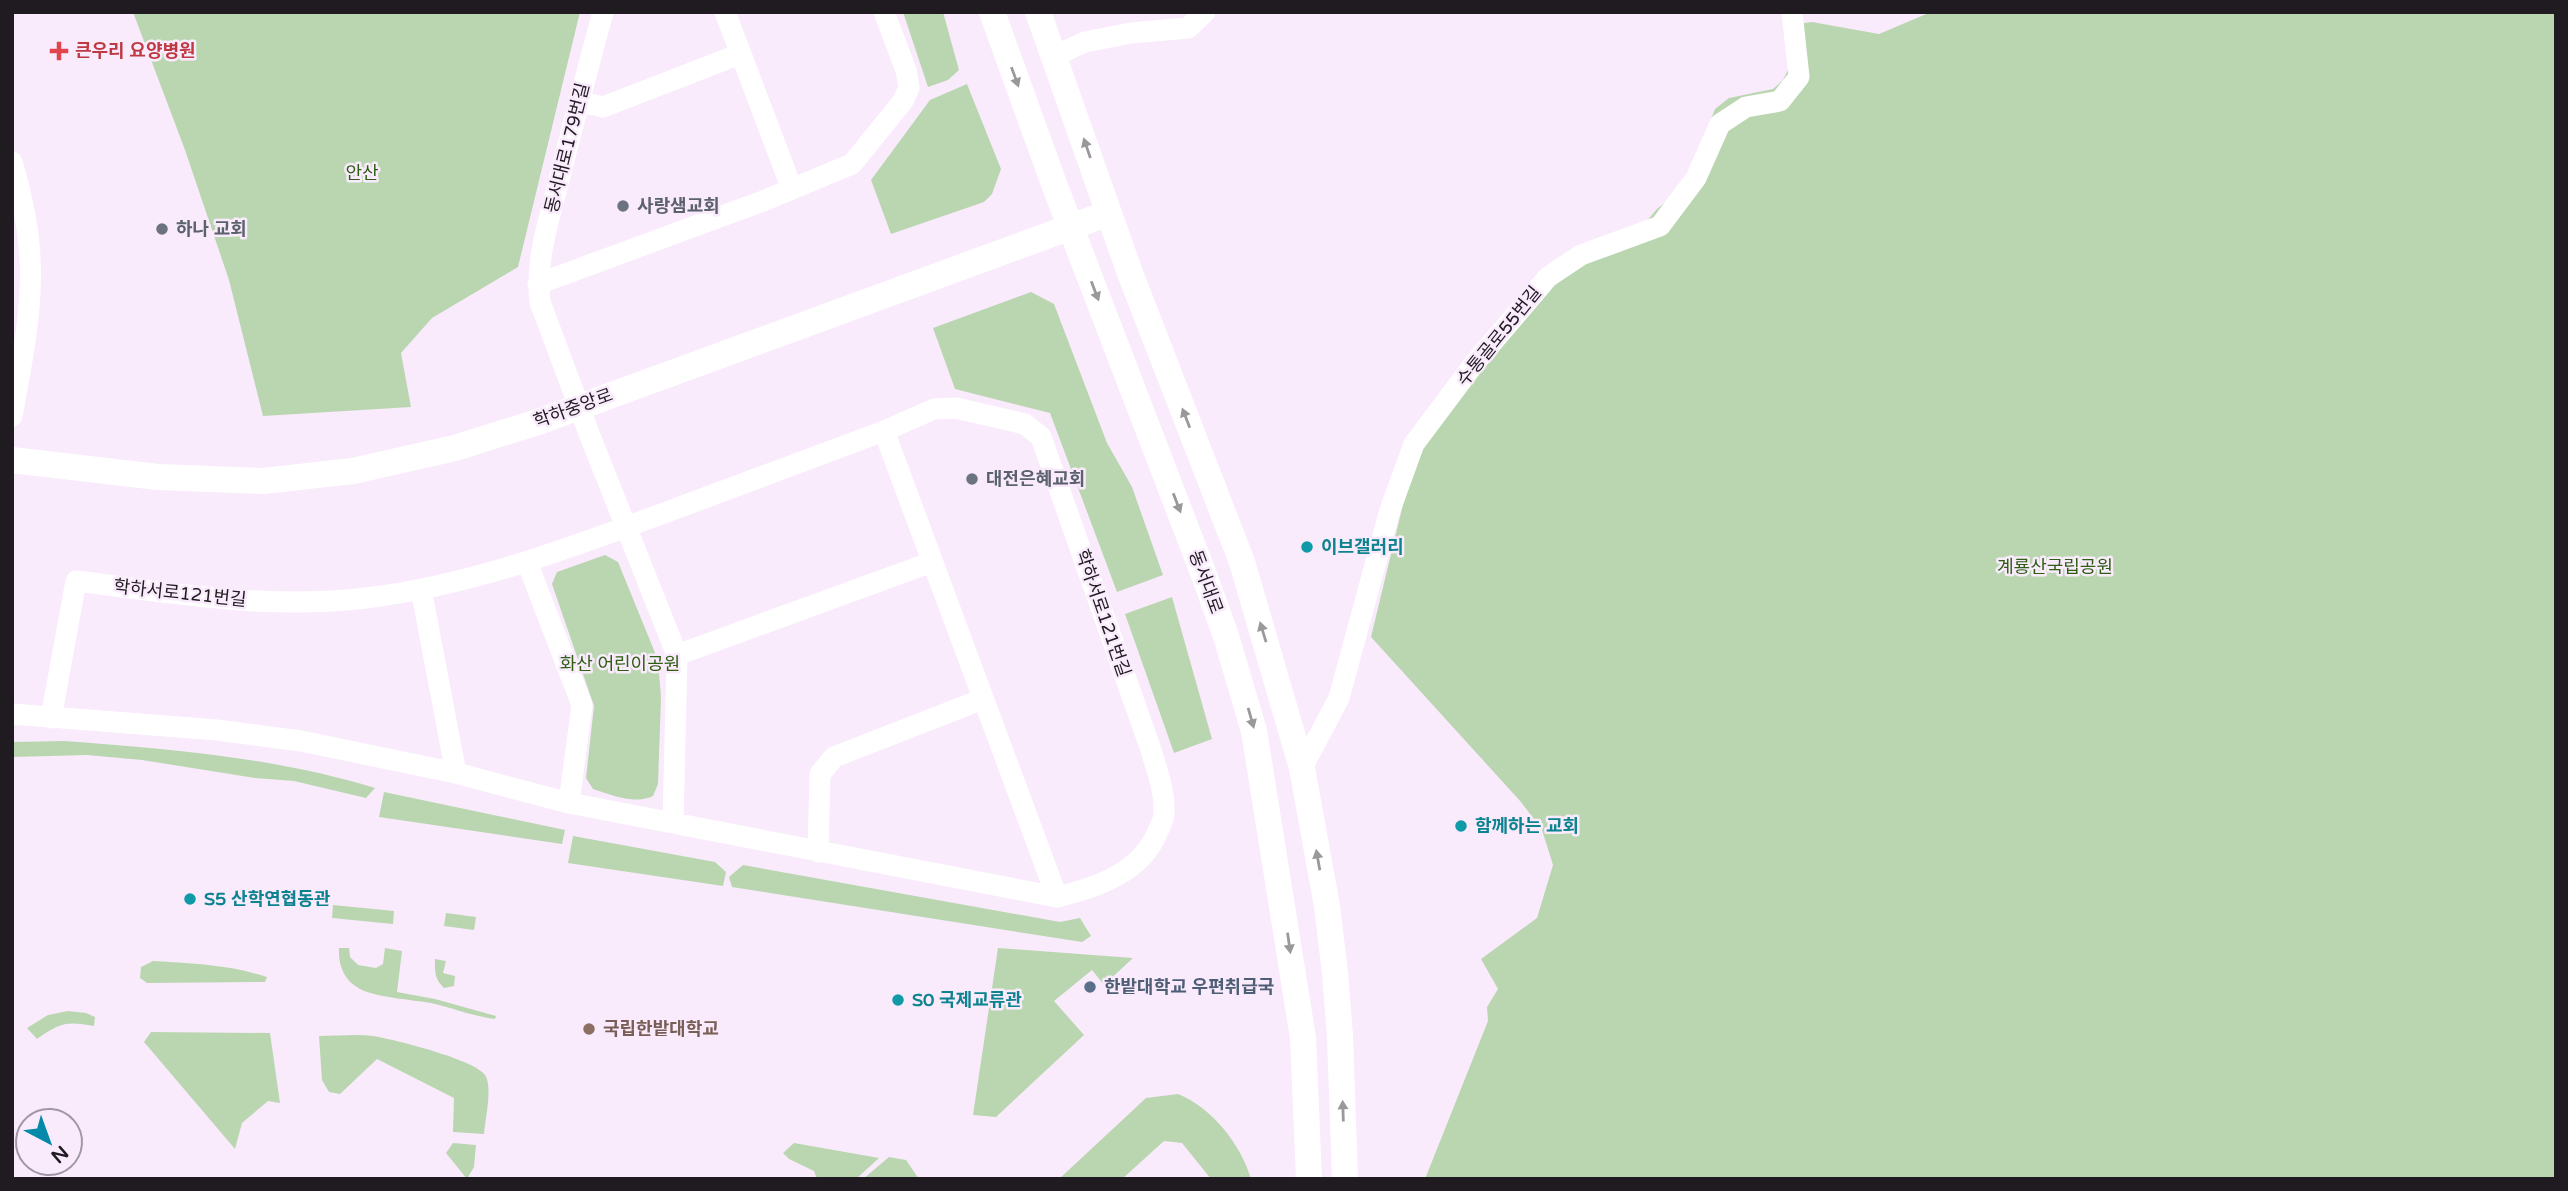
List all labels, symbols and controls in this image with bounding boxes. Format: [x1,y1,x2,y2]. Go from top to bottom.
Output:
place label: 큰우리 요양병원 [75,40,196,62]
marker: 큰우리 요양병원 [49,41,69,61]
one-way arrow [1010,66,1021,87]
street label: 동서대로179번길 [540,81,594,215]
one-way arrow [1081,138,1092,159]
park label: 안산 [345,162,379,184]
place label: 사랑샘교회 [637,195,720,217]
marker: 사랑샘교회 [615,198,631,214]
place label: 하나 교회 [176,218,247,240]
marker: 하나 교회 [154,221,170,237]
one-way arrow [1090,281,1101,302]
street label: 수통골로55번길 [1452,282,1546,390]
street label: 학하중앙로 [530,384,616,432]
one-way arrow [1181,407,1192,428]
place label: 대전은혜교회 [986,468,1085,490]
marker: 대전은혜교회 [964,471,980,487]
one-way arrow [1171,493,1182,514]
place label: 이브갤러리 [1321,536,1404,558]
marker: 이브갤러리 [1299,539,1315,555]
street label: 학하서로121번길 [1071,546,1135,680]
street label: 동서대로 [1184,547,1228,617]
park label: 계룡산국립공원 [1997,556,2113,578]
street label: 학하서로121번길 [113,575,247,611]
one-way arrow [1258,621,1268,642]
park label: 화산 어린이공원 [560,653,680,675]
one-way arrow [1246,708,1256,729]
place label: 함께하는 교회 [1475,815,1579,837]
marker: 함께하는 교회 [1453,818,1469,834]
one-way arrow [1313,849,1324,871]
place label: S5 산학연협동관 [204,888,331,910]
marker: S5 산학연협동관 [182,891,198,907]
one-way arrow [1284,932,1295,954]
place label: 한밭대학교 우편취급국 [1104,976,1274,998]
marker: 한밭대학교 우편취급국 [1082,979,1098,995]
place label: S0 국제교류관 [912,989,1022,1011]
marker: S0 국제교류관 [890,992,906,1008]
place label: 국립한밭대학교 [603,1018,719,1040]
marker: 국립한밭대학교 [581,1021,597,1037]
one-way arrow [1338,1099,1349,1121]
north arrow [14,1107,84,1177]
text: N [47,1141,72,1167]

